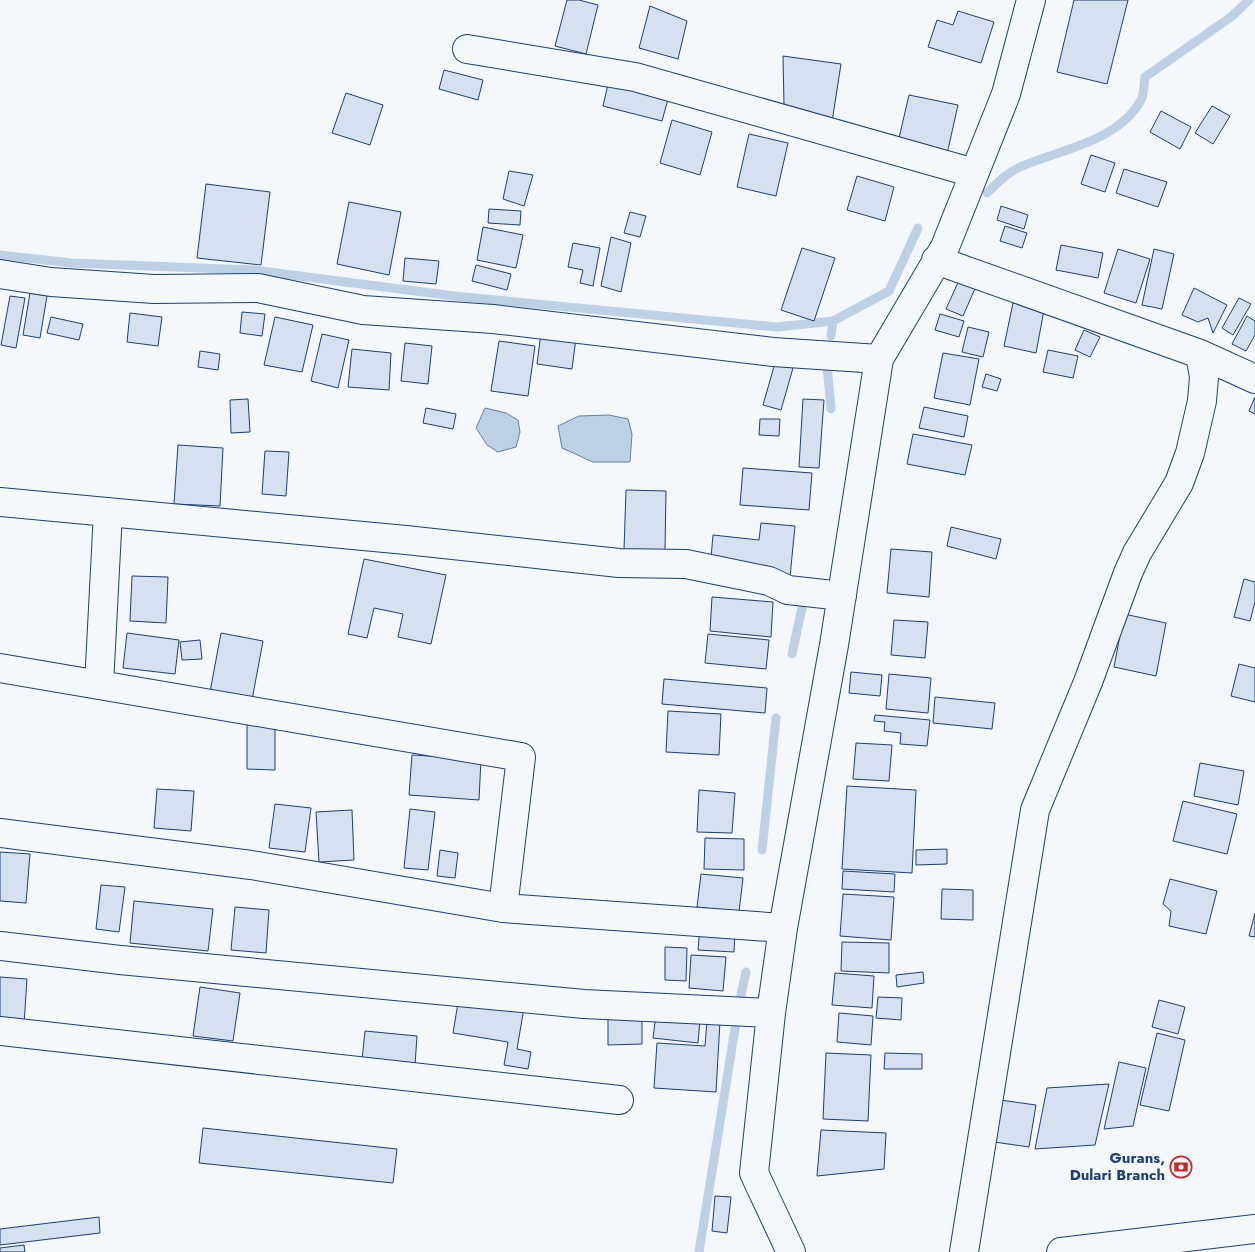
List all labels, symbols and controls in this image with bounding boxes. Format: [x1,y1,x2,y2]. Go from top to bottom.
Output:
place label: Gurans, Dulari Branch [1070,1147,1165,1186]
bank icon: Gurans, Dulari Branch [1169,1155,1193,1179]

